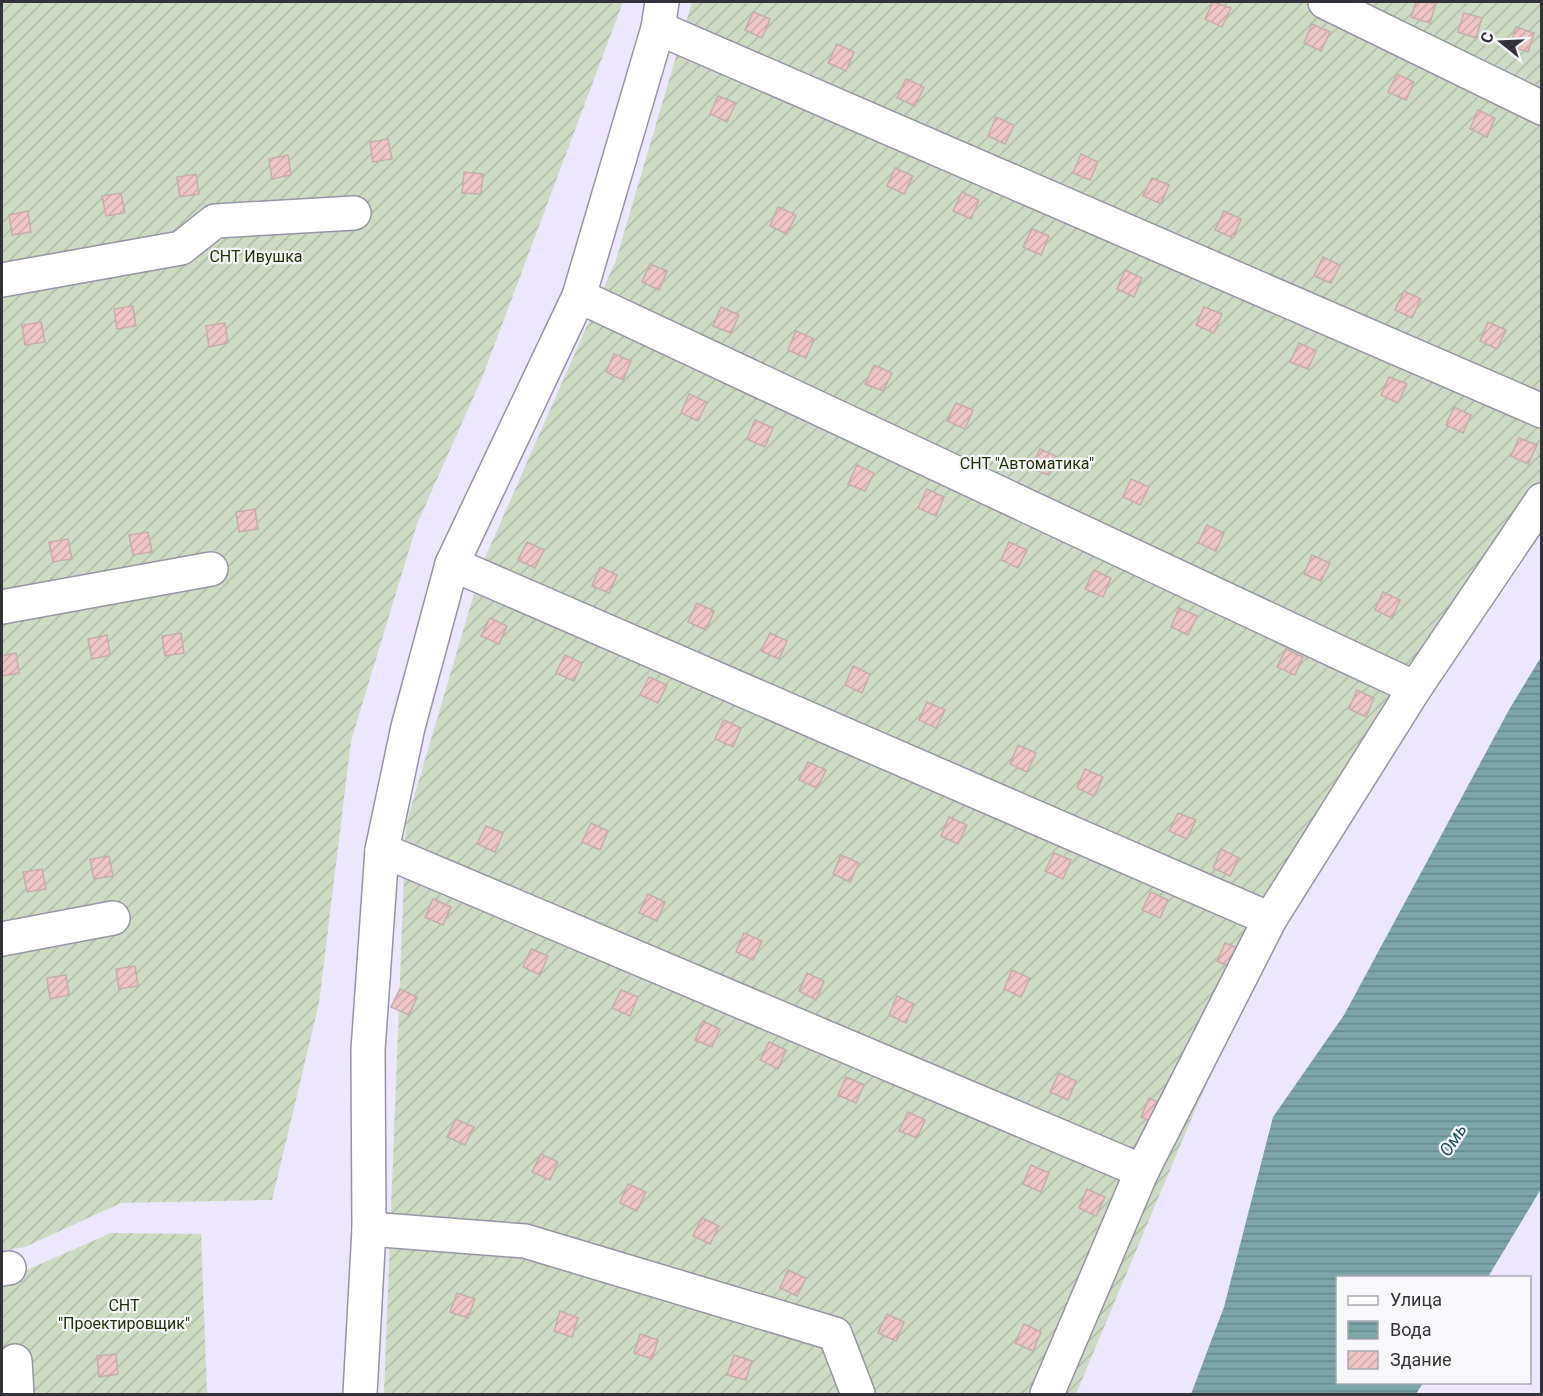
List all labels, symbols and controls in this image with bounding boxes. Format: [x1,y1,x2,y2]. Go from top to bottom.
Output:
north arrow [1471,12,1531,72]
text: С [1477,30,1498,45]
park label: СНТ Ивушка [209,247,303,266]
park label: СНТ "Автоматика" [960,454,1094,473]
water label: Омь [1434,1120,1471,1160]
legend [1336,1276,1531,1384]
text: Улица [1390,1289,1442,1310]
park label: СНТ "Проектировщик" [58,1296,190,1333]
text: Вода [1390,1319,1432,1340]
text: Здание [1390,1349,1452,1370]

